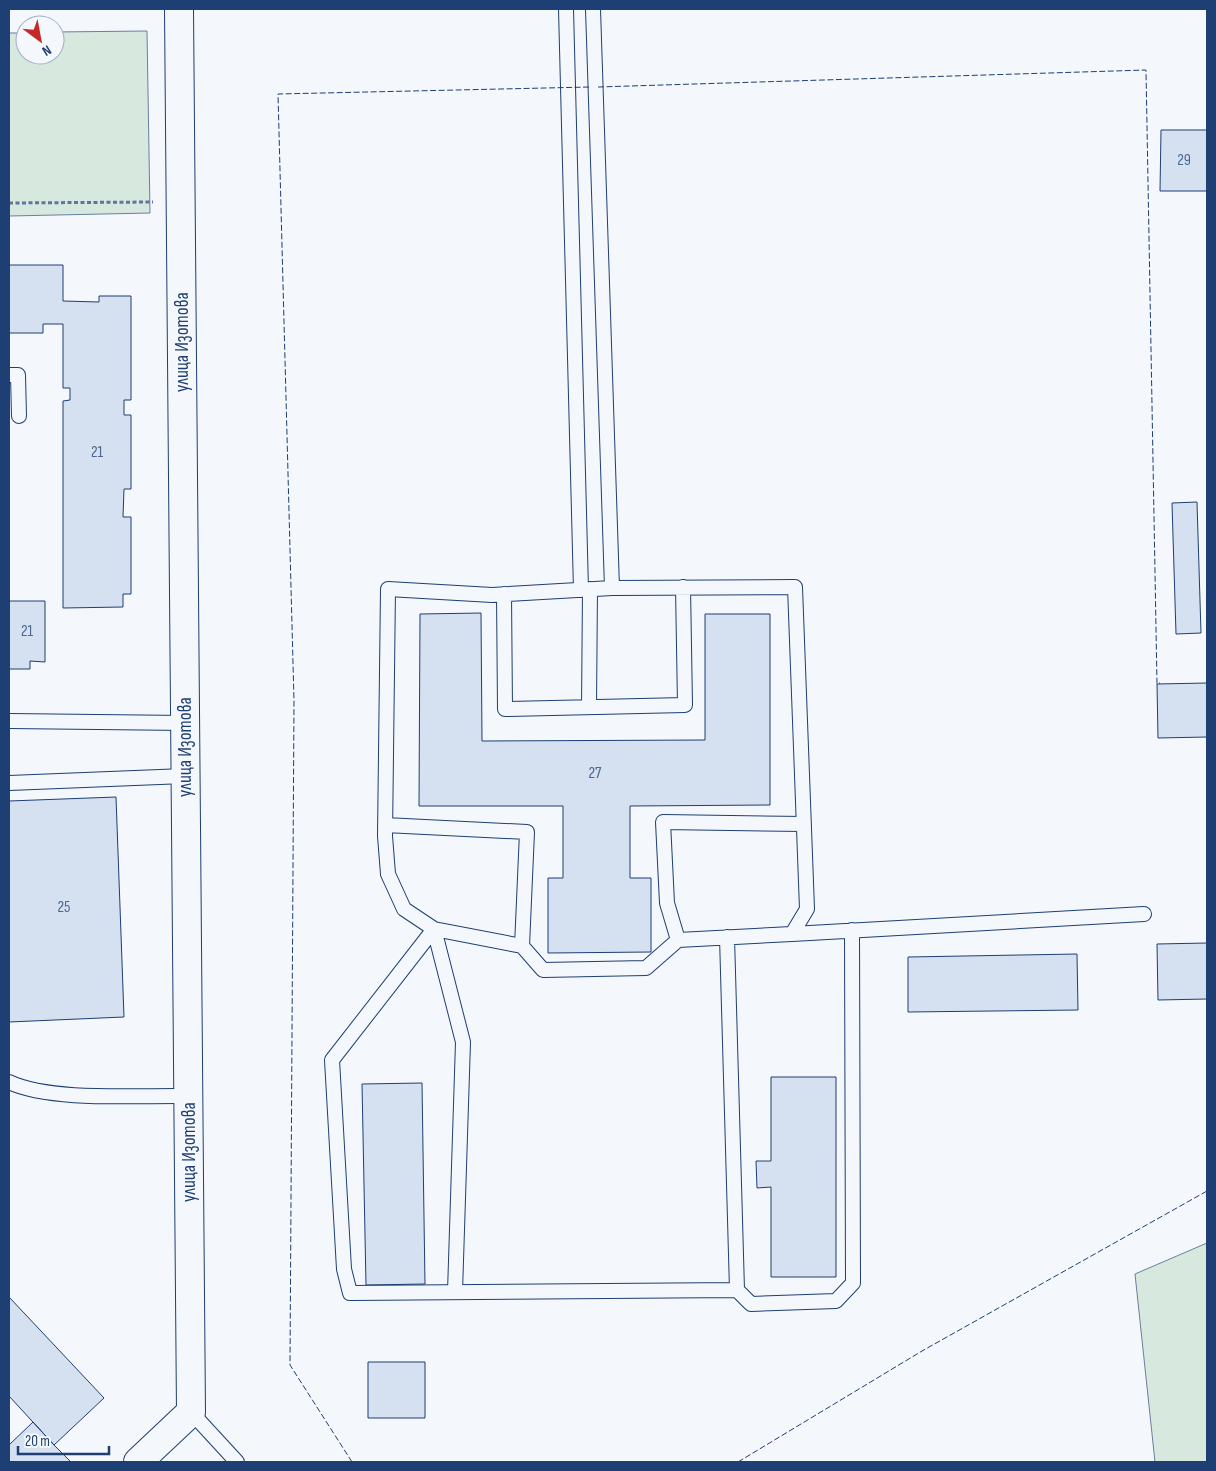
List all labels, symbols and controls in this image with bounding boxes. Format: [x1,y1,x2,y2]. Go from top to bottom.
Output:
north arrow [15,15,65,65]
text: N [39,41,54,60]
house number: 29 [1177,151,1191,170]
street label: улица Изотова [171,292,194,392]
house number: 21 [91,443,104,462]
house number: 21 [21,622,34,641]
street label: улица Изотова [174,697,197,797]
house number: 27 [588,764,602,783]
house number: 25 [57,898,71,917]
street label: улица Изотова [178,1102,201,1202]
scale bar [18,1424,109,1456]
text: 20 m [25,1432,50,1451]

